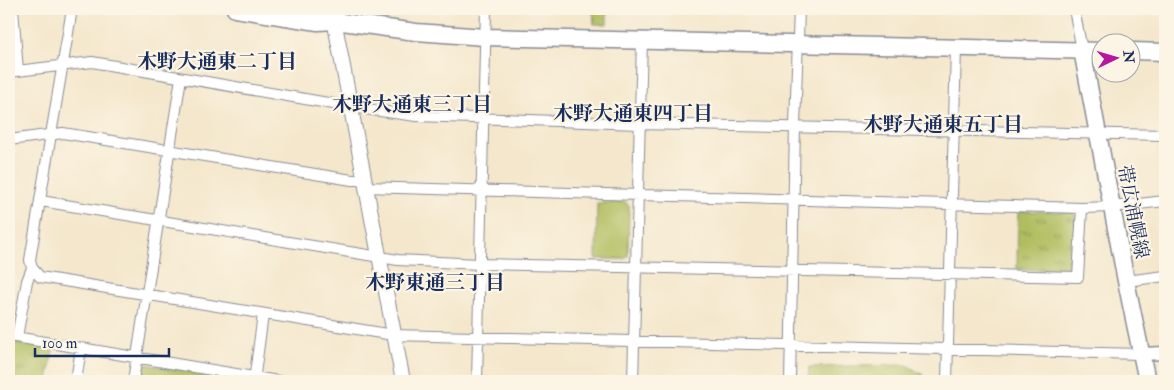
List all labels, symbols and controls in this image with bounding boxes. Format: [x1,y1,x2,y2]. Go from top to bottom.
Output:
north arrow [1092,32,1142,82]
district label: 木野大通東二丁目 [137,49,297,74]
text: N [1119,49,1138,64]
district label: 木野大通東三丁目 [332,92,492,117]
district label: 木野大通東四丁目 [553,101,713,126]
district label: 木野大通東五丁目 [863,112,1023,137]
street label: 帯広浦幌線 [1112,163,1154,261]
district label: 木野東通三丁目 [365,270,505,295]
scale bar [35,325,169,357]
text: 100 m [42,334,78,353]

